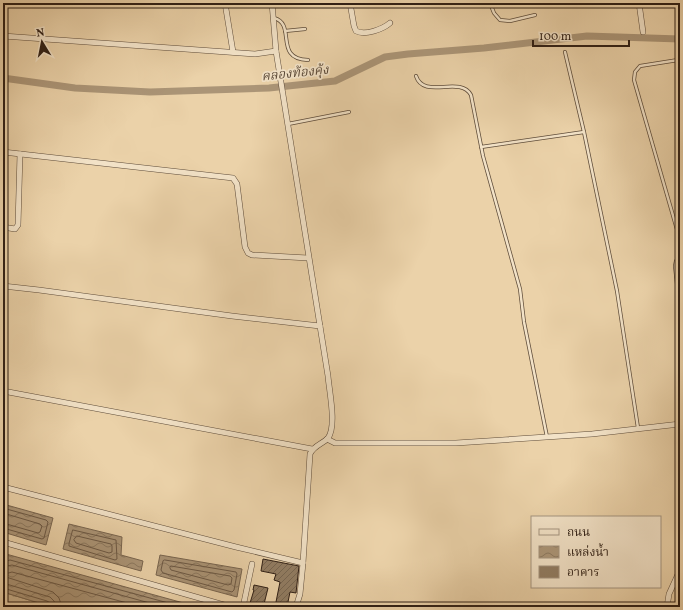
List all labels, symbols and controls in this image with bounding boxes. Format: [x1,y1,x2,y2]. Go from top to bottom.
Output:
north arrow [22,22,62,62]
scale bar [533,22,629,48]
text: N [35,26,46,42]
text: 100 m [539,29,572,45]
water label: คลองท้องคุ้ง [261,61,330,86]
legend [531,516,661,588]
text: ถนน [567,525,590,541]
text: แหล่งน้ำ [567,543,609,561]
text: อาคาร [567,565,599,581]

